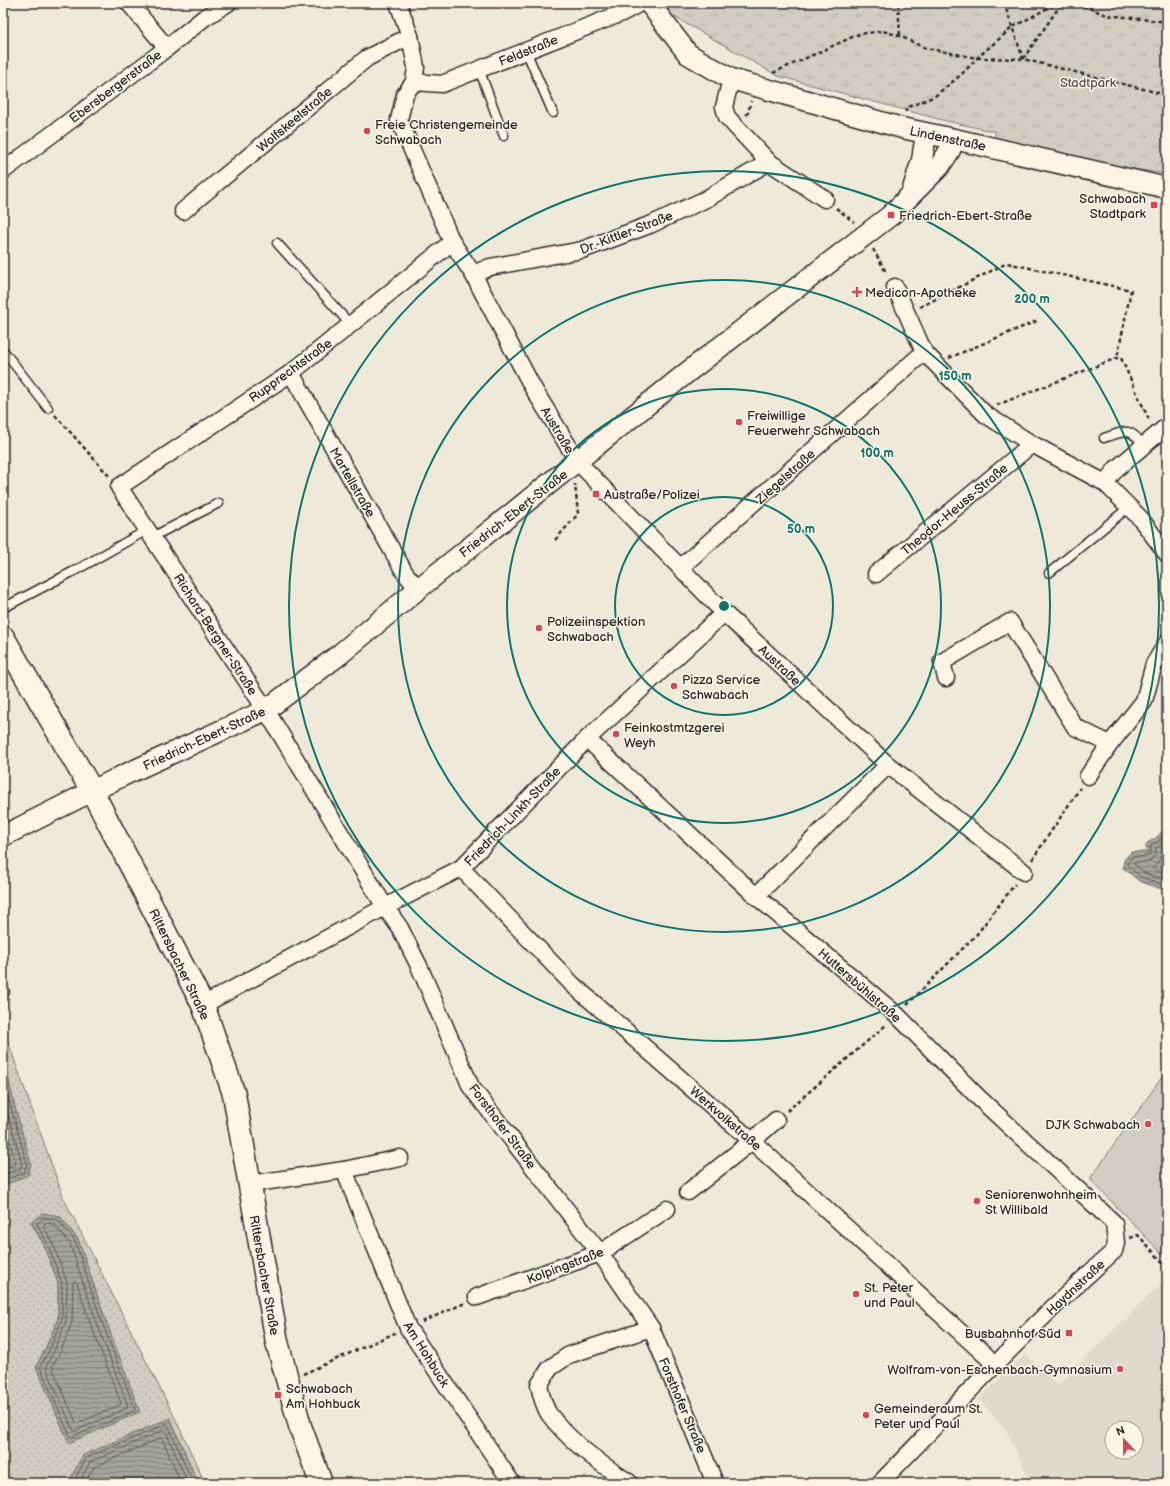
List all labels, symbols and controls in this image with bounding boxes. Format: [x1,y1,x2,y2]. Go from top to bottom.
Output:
street label: Feldstraße [496,32,561,70]
street label: Ebersbergerstraße [66,47,165,127]
park label: Stadtpark [1060,75,1117,91]
street label: Wolfskeelstraße [254,84,336,156]
place label: Freie Christengemeinde Schwabach [375,117,518,148]
street label: Lindenstraße [908,123,988,155]
marker: Freie Christengemeinde Schwabach [362,126,372,136]
place label: Schwabach Stadtpark [1079,191,1147,222]
marker: Schwabach Stadtpark [1149,200,1159,210]
street label: Dr.-Kittler-Straße [578,208,675,258]
place label: Friedrich-Ebert-Straße [899,208,1032,224]
marker: Friedrich-Ebert-Straße [886,210,896,220]
place label: Medicon-Apotheke [865,285,976,301]
marker: Medicon-Apotheke [852,287,862,297]
text: 200 m [1014,292,1050,307]
street label: Rupprechtstraße [246,335,336,406]
text: 150 m [939,369,971,384]
street label: Austraße [537,404,578,457]
place label: Freiwillige Feuerwehr Schwabach [747,408,880,439]
marker: Freiwillige Feuerwehr Schwabach [734,417,744,427]
street label: Martellstraße [326,445,379,520]
street label: Ziegelstraße [752,446,819,508]
text: 100 m [860,446,894,461]
street label: Theodor-Heuss-Straße [898,460,1011,559]
street label: Friedrich-Ebert-Straße [456,466,571,561]
place label: Austraße/Polizei [604,487,700,503]
marker: Austraße/Polizei [591,489,601,499]
text: 50 m [787,522,815,537]
street label: Richard-Bergner-Straße [170,571,261,699]
centre of rings [717,599,731,613]
place label: Polizeiinspektion Schwabach [547,614,645,645]
marker: Polizeiinspektion Schwabach [534,623,544,633]
street label: Austraße [755,642,804,690]
place label: Pizza Service Schwabach [682,672,761,703]
marker: Pizza Service Schwabach [669,681,679,691]
street label: Friedrich-Ebert-Straße [141,703,268,774]
place label: Feinkostmtzgerei Weyh [624,720,725,751]
marker: Feinkostmtzgerei Weyh [611,729,621,739]
street label: Friedrich-Linkh-Straße [461,763,565,870]
street label: Rittersbacher Straße [145,906,213,1023]
street label: Huttersbühlstraße [814,945,904,1026]
street label: Forsthofer Straße [465,1081,540,1172]
street label: Werkvolkstraße [686,1083,765,1154]
place label: DJK Schwabach [1045,1117,1140,1133]
marker: DJK Schwabach [1143,1119,1153,1129]
place label: Seniorenwohnheim St Willibald [985,1187,1097,1218]
marker: Seniorenwohnheim St Willibald [972,1196,982,1206]
street label: Rittersbacher Straße [246,1214,283,1337]
street label: Kolpingstraße [525,1244,606,1288]
street label: Haydnstraße [1043,1256,1109,1319]
place label: St. Peter und Paul [864,1280,915,1311]
marker: St. Peter und Paul [851,1289,861,1299]
street label: Am Hohbuck [400,1319,453,1391]
place label: Busbahnhof Süd [965,1326,1061,1342]
marker: Busbahnhof Süd [1064,1328,1074,1338]
street label: Forsthofer Straße [655,1355,710,1456]
place label: Wolfram-von-Eschenbach-Gymnasium [887,1362,1112,1378]
marker: Wolfram-von-Eschenbach-Gymnasium [1115,1364,1125,1374]
place label: Schwabach Am Hohbuck [286,1381,361,1412]
marker: Schwabach Am Hohbuck [273,1390,283,1400]
place label: Gemeinderaum St. Peter und Paul [874,1401,983,1432]
marker: Gemeinderaum St. Peter und Paul [861,1410,871,1420]
north arrow [1104,1420,1144,1460]
text: N [1114,1424,1127,1439]

